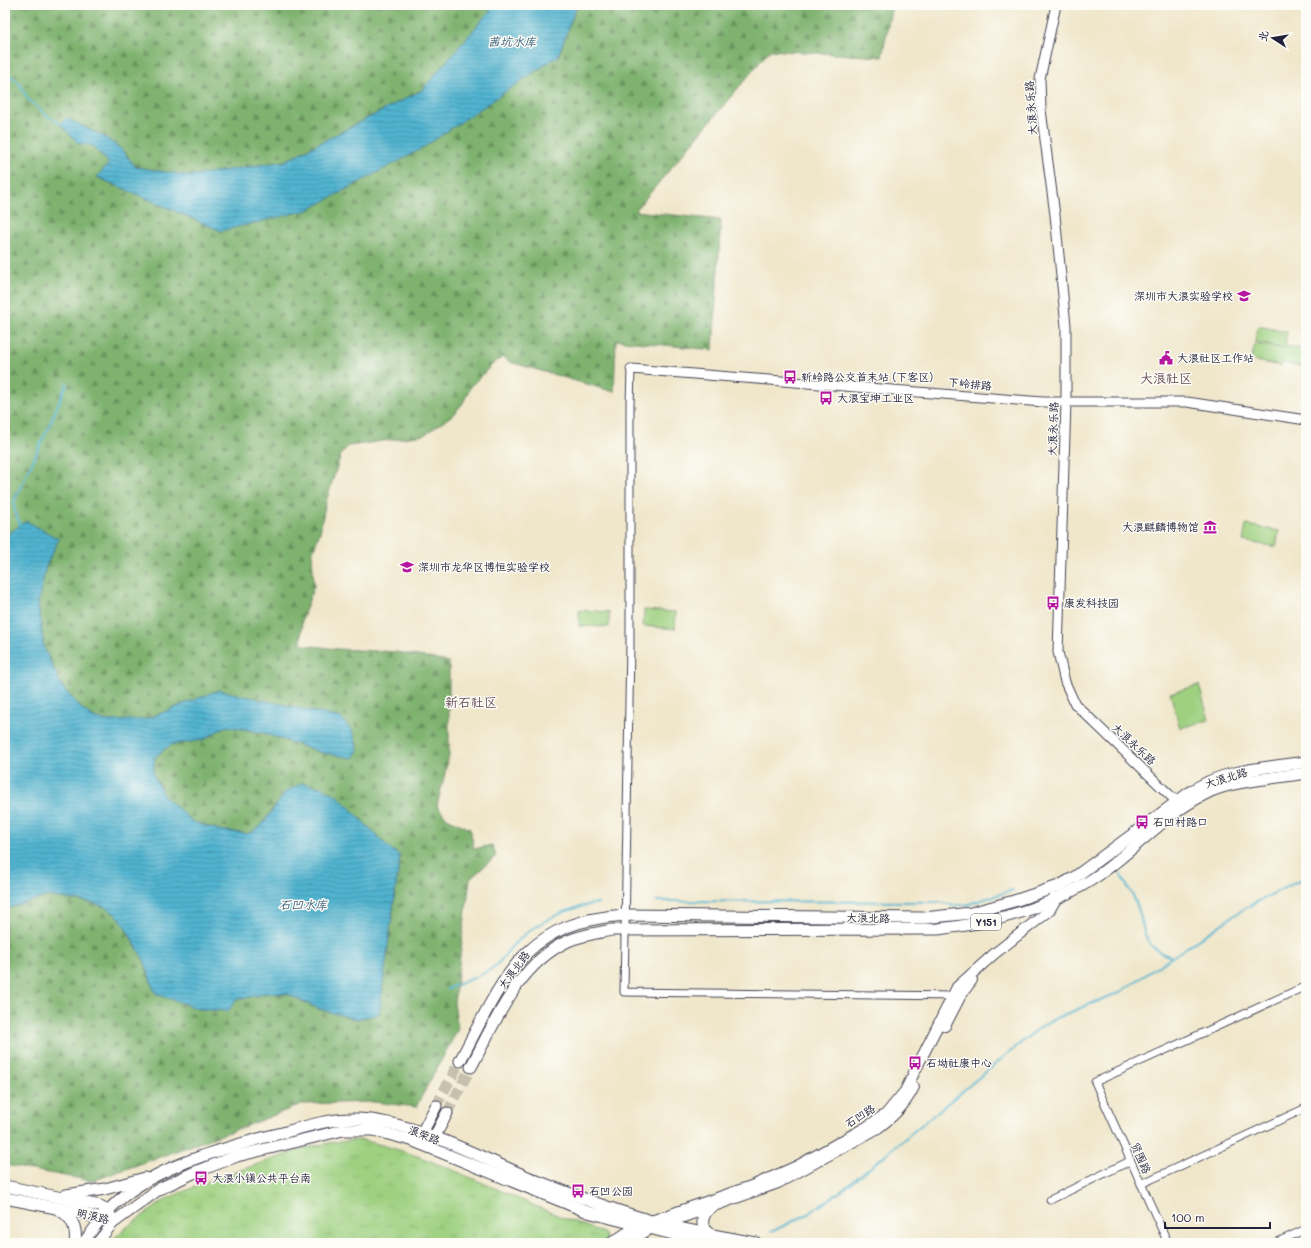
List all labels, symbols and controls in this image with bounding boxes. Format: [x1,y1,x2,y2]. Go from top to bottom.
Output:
north arrow [1253,18,1293,58]
text: 北 [1254,29,1271,43]
water label: 茜坑水库 [488,33,537,49]
street label: 大浪永乐路 [1021,80,1040,136]
place label: 深圳市大浪实验学校 [1134,288,1233,303]
school or university icon: 深圳市大浪实验学校 [1236,288,1252,304]
public building icon: 大浪社区工作站 [1158,350,1174,366]
place label: 大浪社区工作站 [1177,350,1254,365]
bus stop icon: 新岭路公交首末站 (下客区) [782,369,798,385]
place label: 新岭路公交首末站 (下客区) [801,369,933,384]
district label: 大浪社区 [1140,369,1192,386]
street label: 下岭排路 [947,374,993,393]
bus stop icon: 大浪宝坤工业区 [818,390,834,406]
place label: 大浪宝坤工业区 [837,390,914,405]
street label: 大浪永乐路 [1044,401,1061,457]
place label: 大浪麒麟博物馆 [1122,519,1199,534]
museum icon: 大浪麒麟博物馆 [1202,519,1218,535]
school or university icon: 深圳市龙华区博恒实验学校 [399,559,415,575]
place label: 深圳市龙华区博恒实验学校 [418,559,550,574]
bus stop icon: 康发科技园 [1045,595,1061,611]
place label: 康发科技园 [1064,595,1119,610]
district label: 新石社区 [445,693,497,710]
street label: 大浪永乐路 [1109,719,1160,768]
street label: 大浪北路 [1203,764,1249,791]
bus stop icon: 石凹村路口 [1134,814,1150,830]
place label: 石凹村路口 [1153,814,1208,829]
water label: 石凹水库 [279,896,328,912]
street label: 大浪北路 [846,910,890,925]
road number: Y151 [971,914,1001,930]
street label: 大浪北路 [494,948,533,992]
bus stop icon: 石坳社康中心 [907,1055,923,1071]
place label: 石坳社康中心 [926,1055,992,1070]
street label: 石凹路 [842,1100,878,1131]
street label: 浪荣路 [406,1122,442,1147]
street label: 贤围路 [1128,1140,1155,1176]
bus stop icon: 大浪小镇公共平台南 [193,1170,209,1186]
place label: 大浪小镇公共平台南 [212,1170,311,1185]
bus stop icon: 石凹公园 [570,1183,586,1199]
place label: 石凹公园 [589,1183,633,1198]
street label: 明浪路 [75,1204,111,1227]
scale bar [1165,1204,1270,1230]
text: 100 m [1171,1209,1205,1225]

